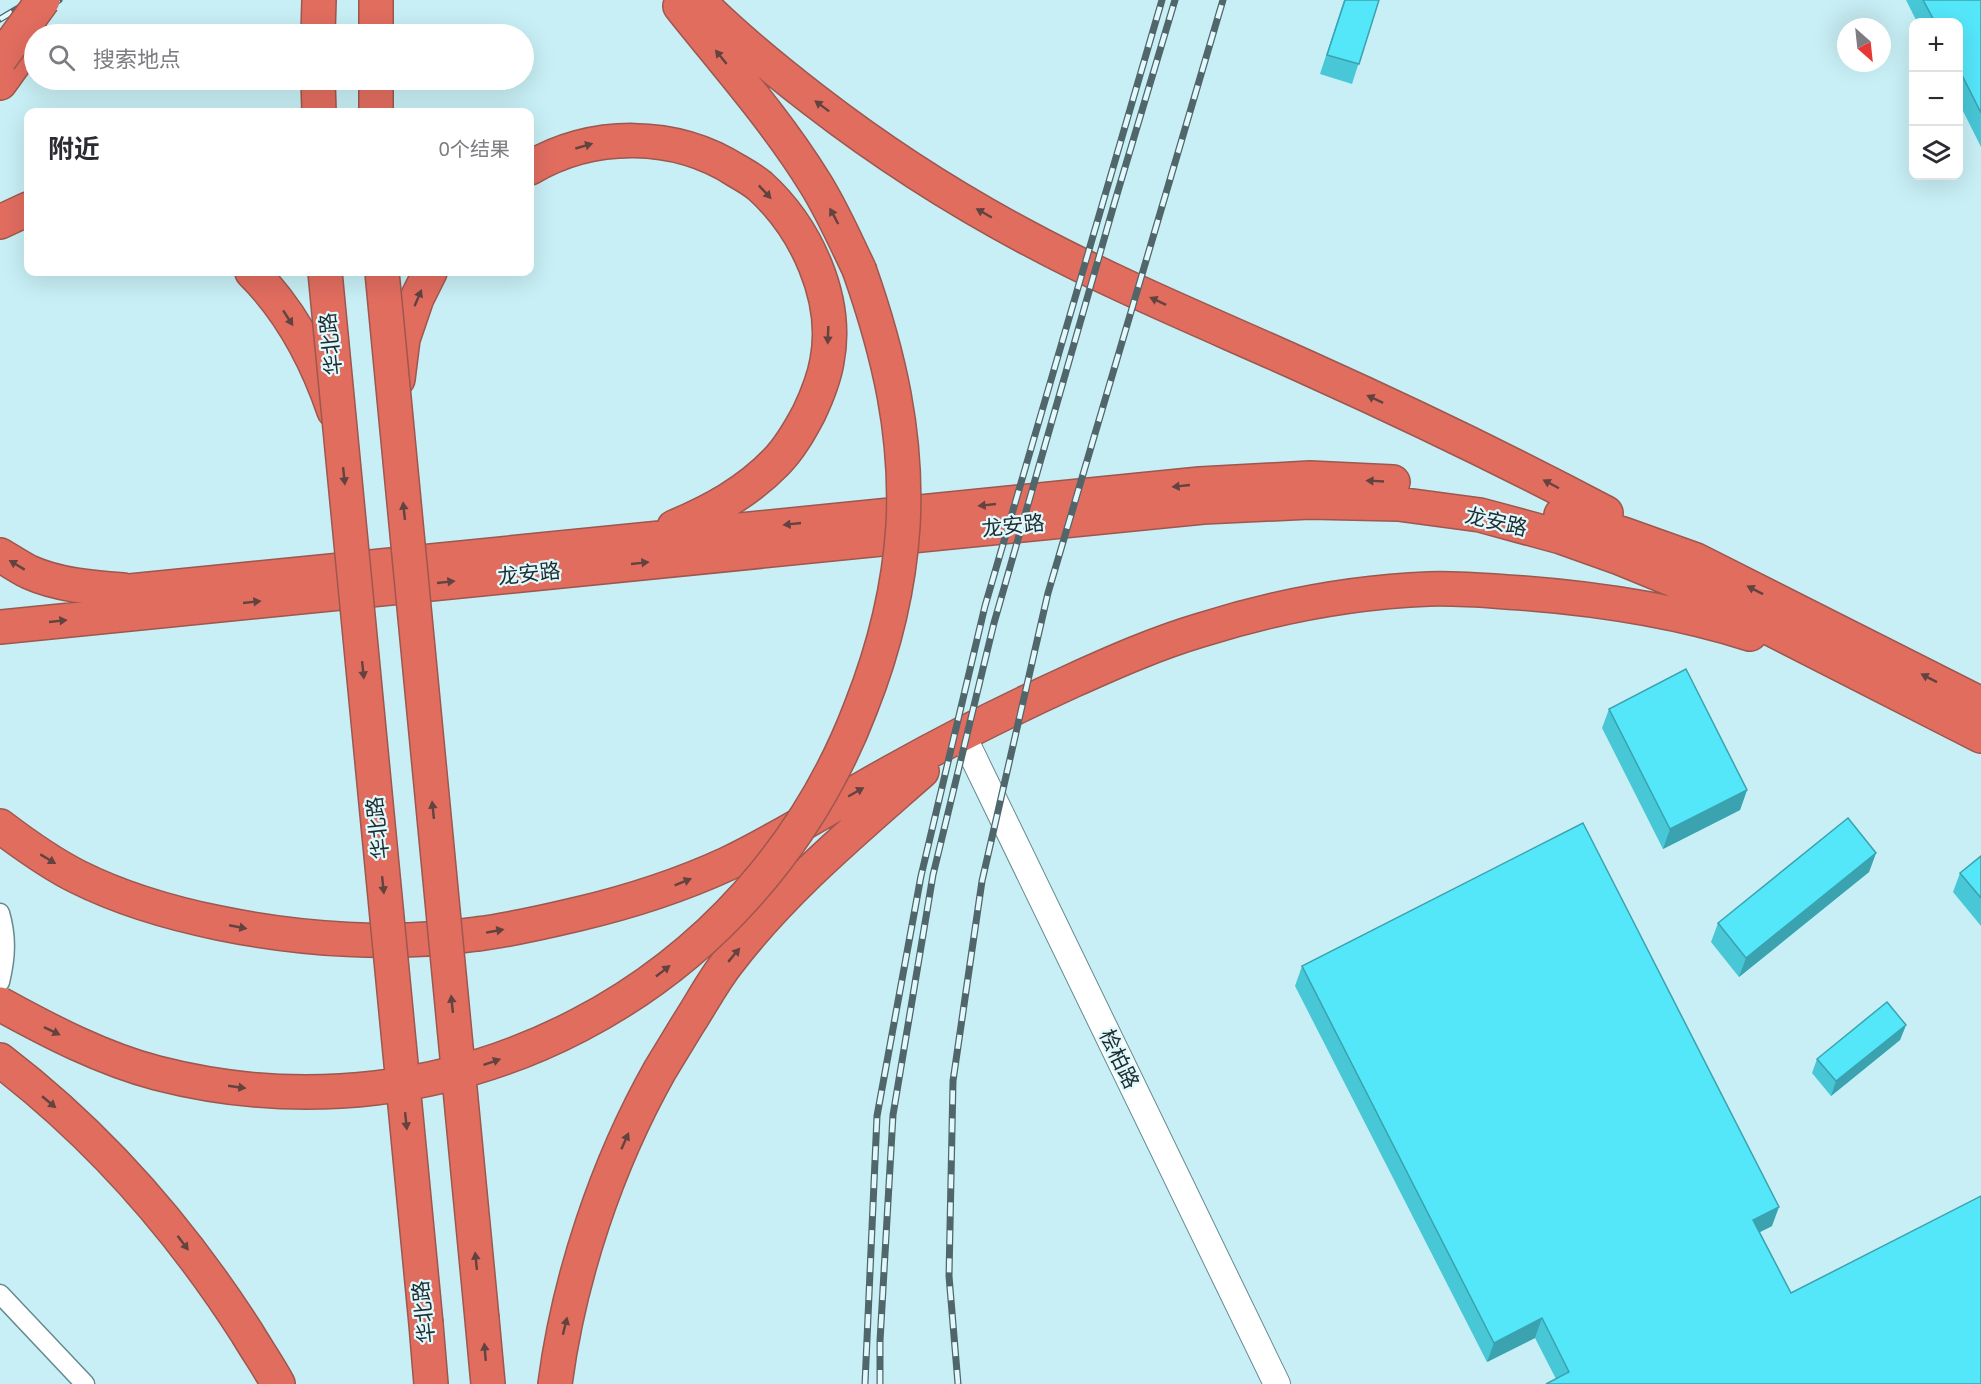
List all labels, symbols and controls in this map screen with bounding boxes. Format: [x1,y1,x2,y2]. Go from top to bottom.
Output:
north arrow [1837,18,1891,72]
map controls [1909,18,1963,180]
button: + [1909,18,1963,72]
search box [24,24,534,90]
icon: search [45,41,78,74]
text: 搜索地点 [93,43,181,73]
one-way arrow [716,50,728,65]
button: − [1909,72,1963,126]
one-way arrow [814,100,829,112]
button: layers [1909,126,1963,180]
text: 附近 [48,130,100,166]
text: 0个结果 [439,135,510,162]
one-way arrow [575,141,593,151]
one-way arrow [758,184,772,199]
one-way arrow [829,208,838,225]
one-way arrow [975,208,992,218]
one-way arrow [414,289,423,307]
one-way arrow [1150,296,1167,305]
one-way arrow [282,309,294,325]
street label: 华北路 [313,311,347,377]
one-way arrow [824,325,833,344]
one-way arrow [1367,395,1384,404]
one-way arrow [339,467,349,486]
one-way arrow [1366,477,1385,486]
one-way arrow [1542,479,1559,489]
one-way arrow [1171,481,1190,491]
one-way arrow [977,500,996,510]
street label: 龙安路 [1462,500,1530,542]
one-way arrow [399,502,409,521]
street label: 龙安路 [980,508,1046,542]
one-way arrow [783,519,802,529]
street label: 龙安路 [496,556,562,590]
one-way arrow [631,558,650,568]
one-way arrow [9,559,25,570]
one-way arrow [437,578,456,587]
one-way arrow [1746,585,1763,595]
one-way arrow [243,597,262,607]
one-way arrow [49,616,68,626]
one-way arrow [358,661,368,680]
one-way arrow [1920,673,1937,682]
one-way arrow [848,787,864,798]
street label: 华北路 [360,795,394,861]
one-way arrow [428,801,438,820]
one-way arrow [40,854,56,865]
one-way arrow [378,876,388,895]
one-way arrow [675,877,693,887]
one-way arrow [229,923,248,932]
one-way arrow [486,926,505,935]
one-way arrow [727,948,740,963]
one-way arrow [655,965,671,978]
one-way arrow [447,995,457,1014]
street label: 桧柏路 [1094,1024,1146,1093]
one-way arrow [44,1026,61,1036]
one-way arrow [483,1057,501,1067]
one-way arrow [228,1083,247,1092]
one-way arrow [41,1095,57,1108]
one-way arrow [401,1112,411,1131]
one-way arrow [620,1132,630,1150]
one-way arrow [177,1234,189,1250]
one-way arrow [471,1251,481,1270]
street label: 华北路 [406,1279,440,1345]
one-way arrow [560,1317,570,1336]
one-way arrow [480,1342,490,1361]

